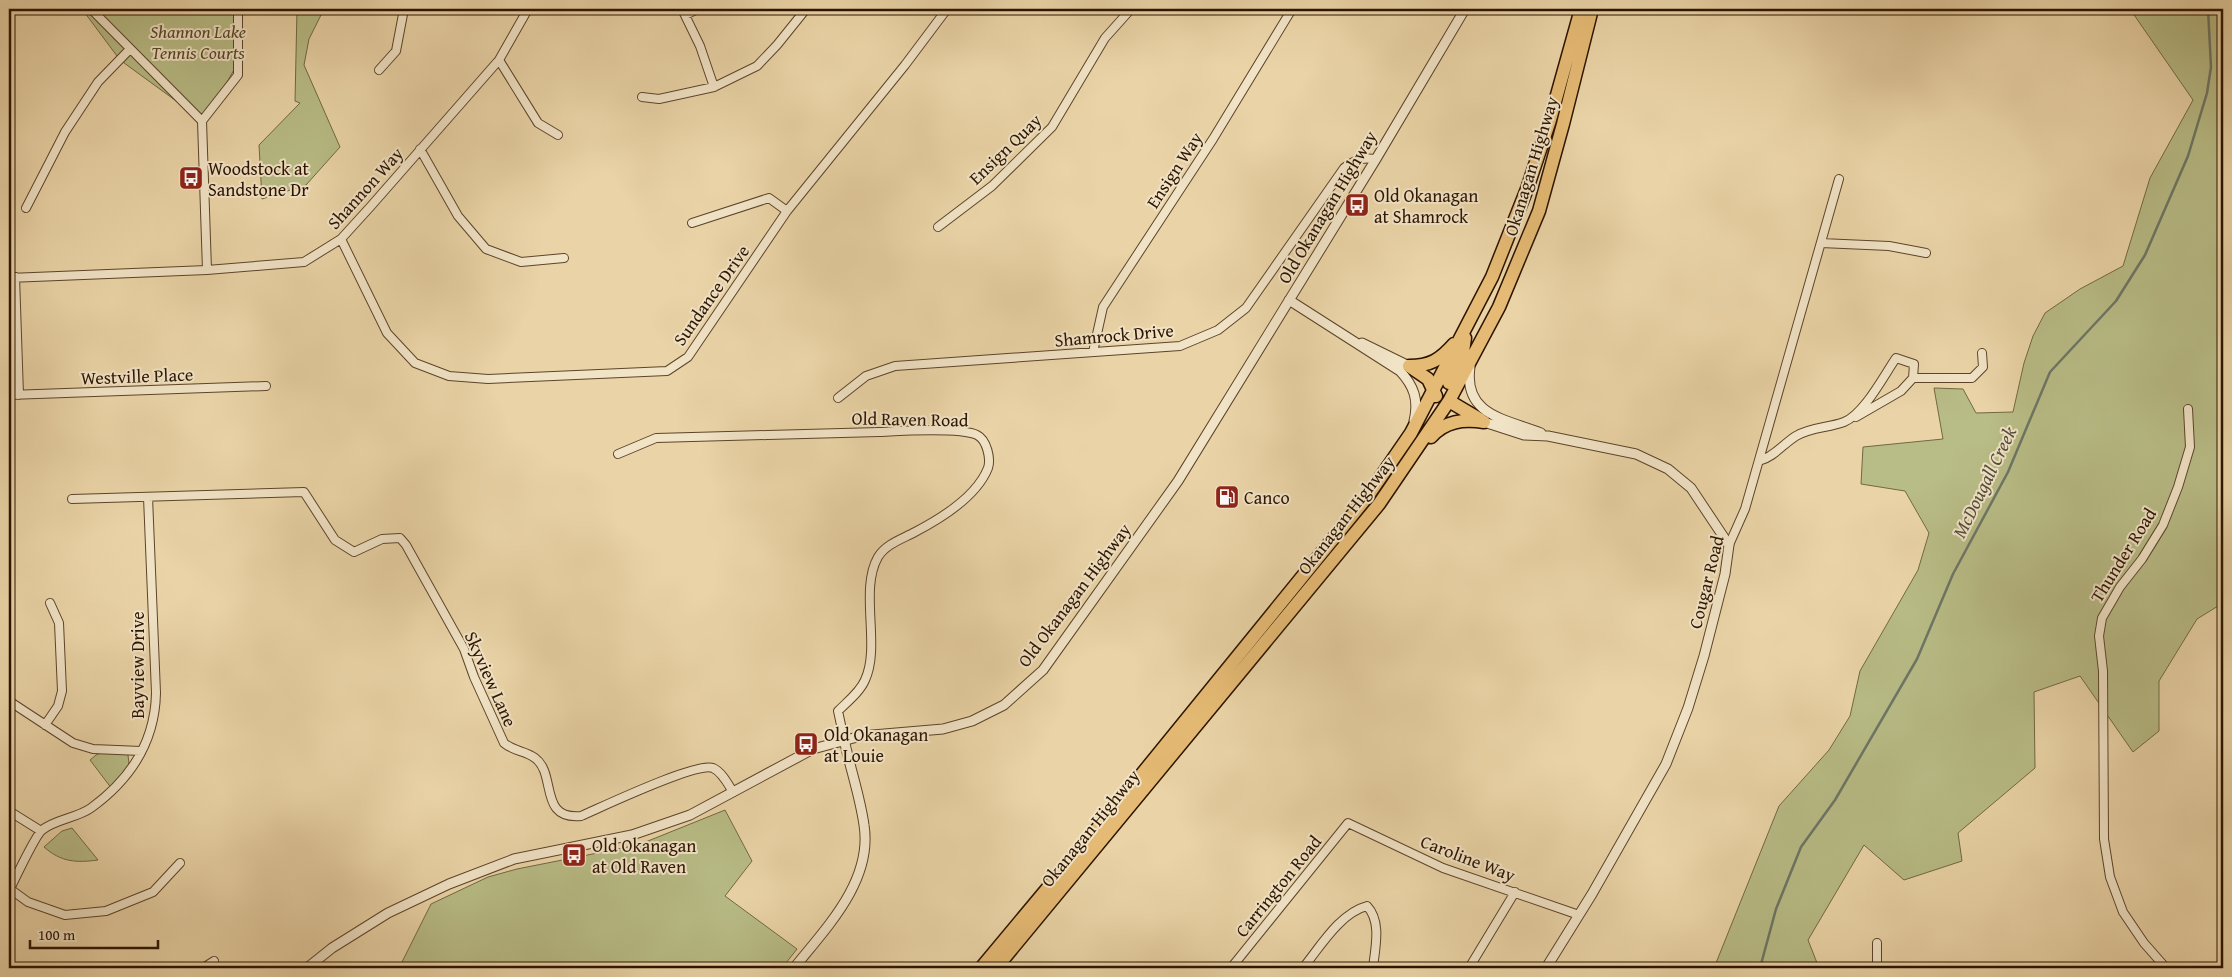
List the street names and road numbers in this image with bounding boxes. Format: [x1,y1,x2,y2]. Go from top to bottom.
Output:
street label: Okanagan Highway [1497,93,1565,239]
street label: Ensign Quay [962,107,1048,191]
street label: Old Okanagan Highway [1271,125,1383,289]
street label: Ensign Way [1139,126,1209,214]
street label: Shannon Way [321,141,409,235]
street label: Sundance Drive [666,239,756,351]
street label: Shamrock Drive [1053,316,1175,354]
street label: Westville Place [80,361,194,391]
street label: Old Raven Road [851,404,969,434]
street label: Okanagan Highway [1291,450,1401,580]
street label: Thunder Road [2083,502,2163,608]
street label: Old Okanagan Highway [1011,517,1137,673]
street label: Cougar Road [1681,532,1731,631]
street label: Bayview Drive [124,611,151,719]
street label: Skyview Lane [458,627,524,731]
street label: Okanagan Highway [1034,763,1146,893]
street label: Caroline Way [1417,828,1519,888]
street label: Carrington Road [1228,829,1328,943]

